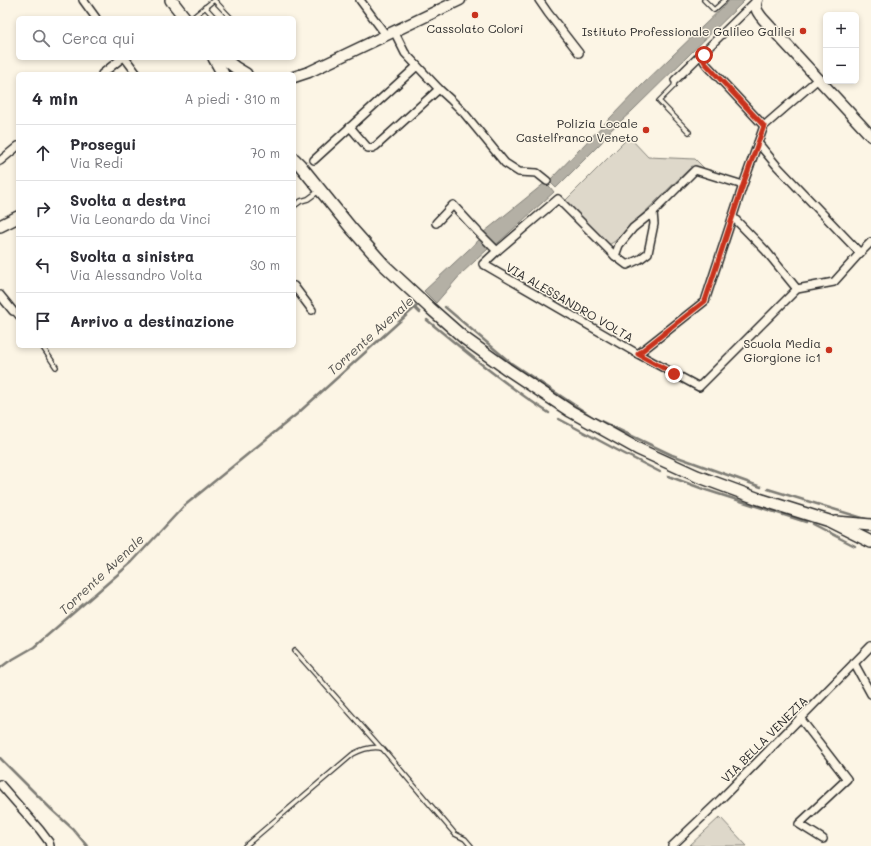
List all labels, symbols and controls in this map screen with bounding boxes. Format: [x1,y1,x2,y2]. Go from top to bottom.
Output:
marker: Cassolato Colori [470,10,480,20]
map controls [823,12,859,84]
button: + [823,12,859,48]
search box [16,16,296,60]
place label: Cassolato Colori [426,20,524,36]
place label: Istituto Professionale Galileo Galilei [582,23,795,39]
marker: Istituto Professionale Galileo Galilei [798,26,808,36]
icon: search [30,27,52,49]
text: Cerca qui [62,28,135,48]
route start [695,46,713,64]
button: − [823,48,859,84]
text: 4 min [32,87,78,109]
text: A piedi · 310 m [185,90,280,107]
place label: Polizia Locale Castelfranco Veneto [516,115,638,145]
marker: Polizia Locale Castelfranco Veneto [641,125,651,135]
text: Prosegui [70,134,136,154]
icon: ahead [32,142,54,164]
text: 70 m [250,144,280,161]
text: Via Redi [70,154,123,171]
text: Svolta a destra [70,190,186,210]
icon: right [32,198,54,220]
text: 210 m [244,200,280,217]
text: Via Leonardo da Vinci [70,210,211,227]
text: Svolta a sinistra [70,246,194,266]
icon: left [32,254,54,276]
text: 30 m [250,256,280,273]
street label: VIA ALESSANDRO VOLTA [503,259,637,345]
text: Via Alessandro Volta [70,266,203,283]
water label: Torrente Avenale [323,292,417,378]
icon: arrive [32,310,54,332]
text: Arrivo a destinazione [70,311,234,331]
place label: Scuola Media Giorgione ic1 [743,335,821,365]
marker: Scuola Media Giorgione ic1 [824,345,834,355]
route end [665,365,683,383]
water label: Torrente Avenale [55,530,147,618]
street label: VIA BELLA VENEZIA [717,692,811,786]

